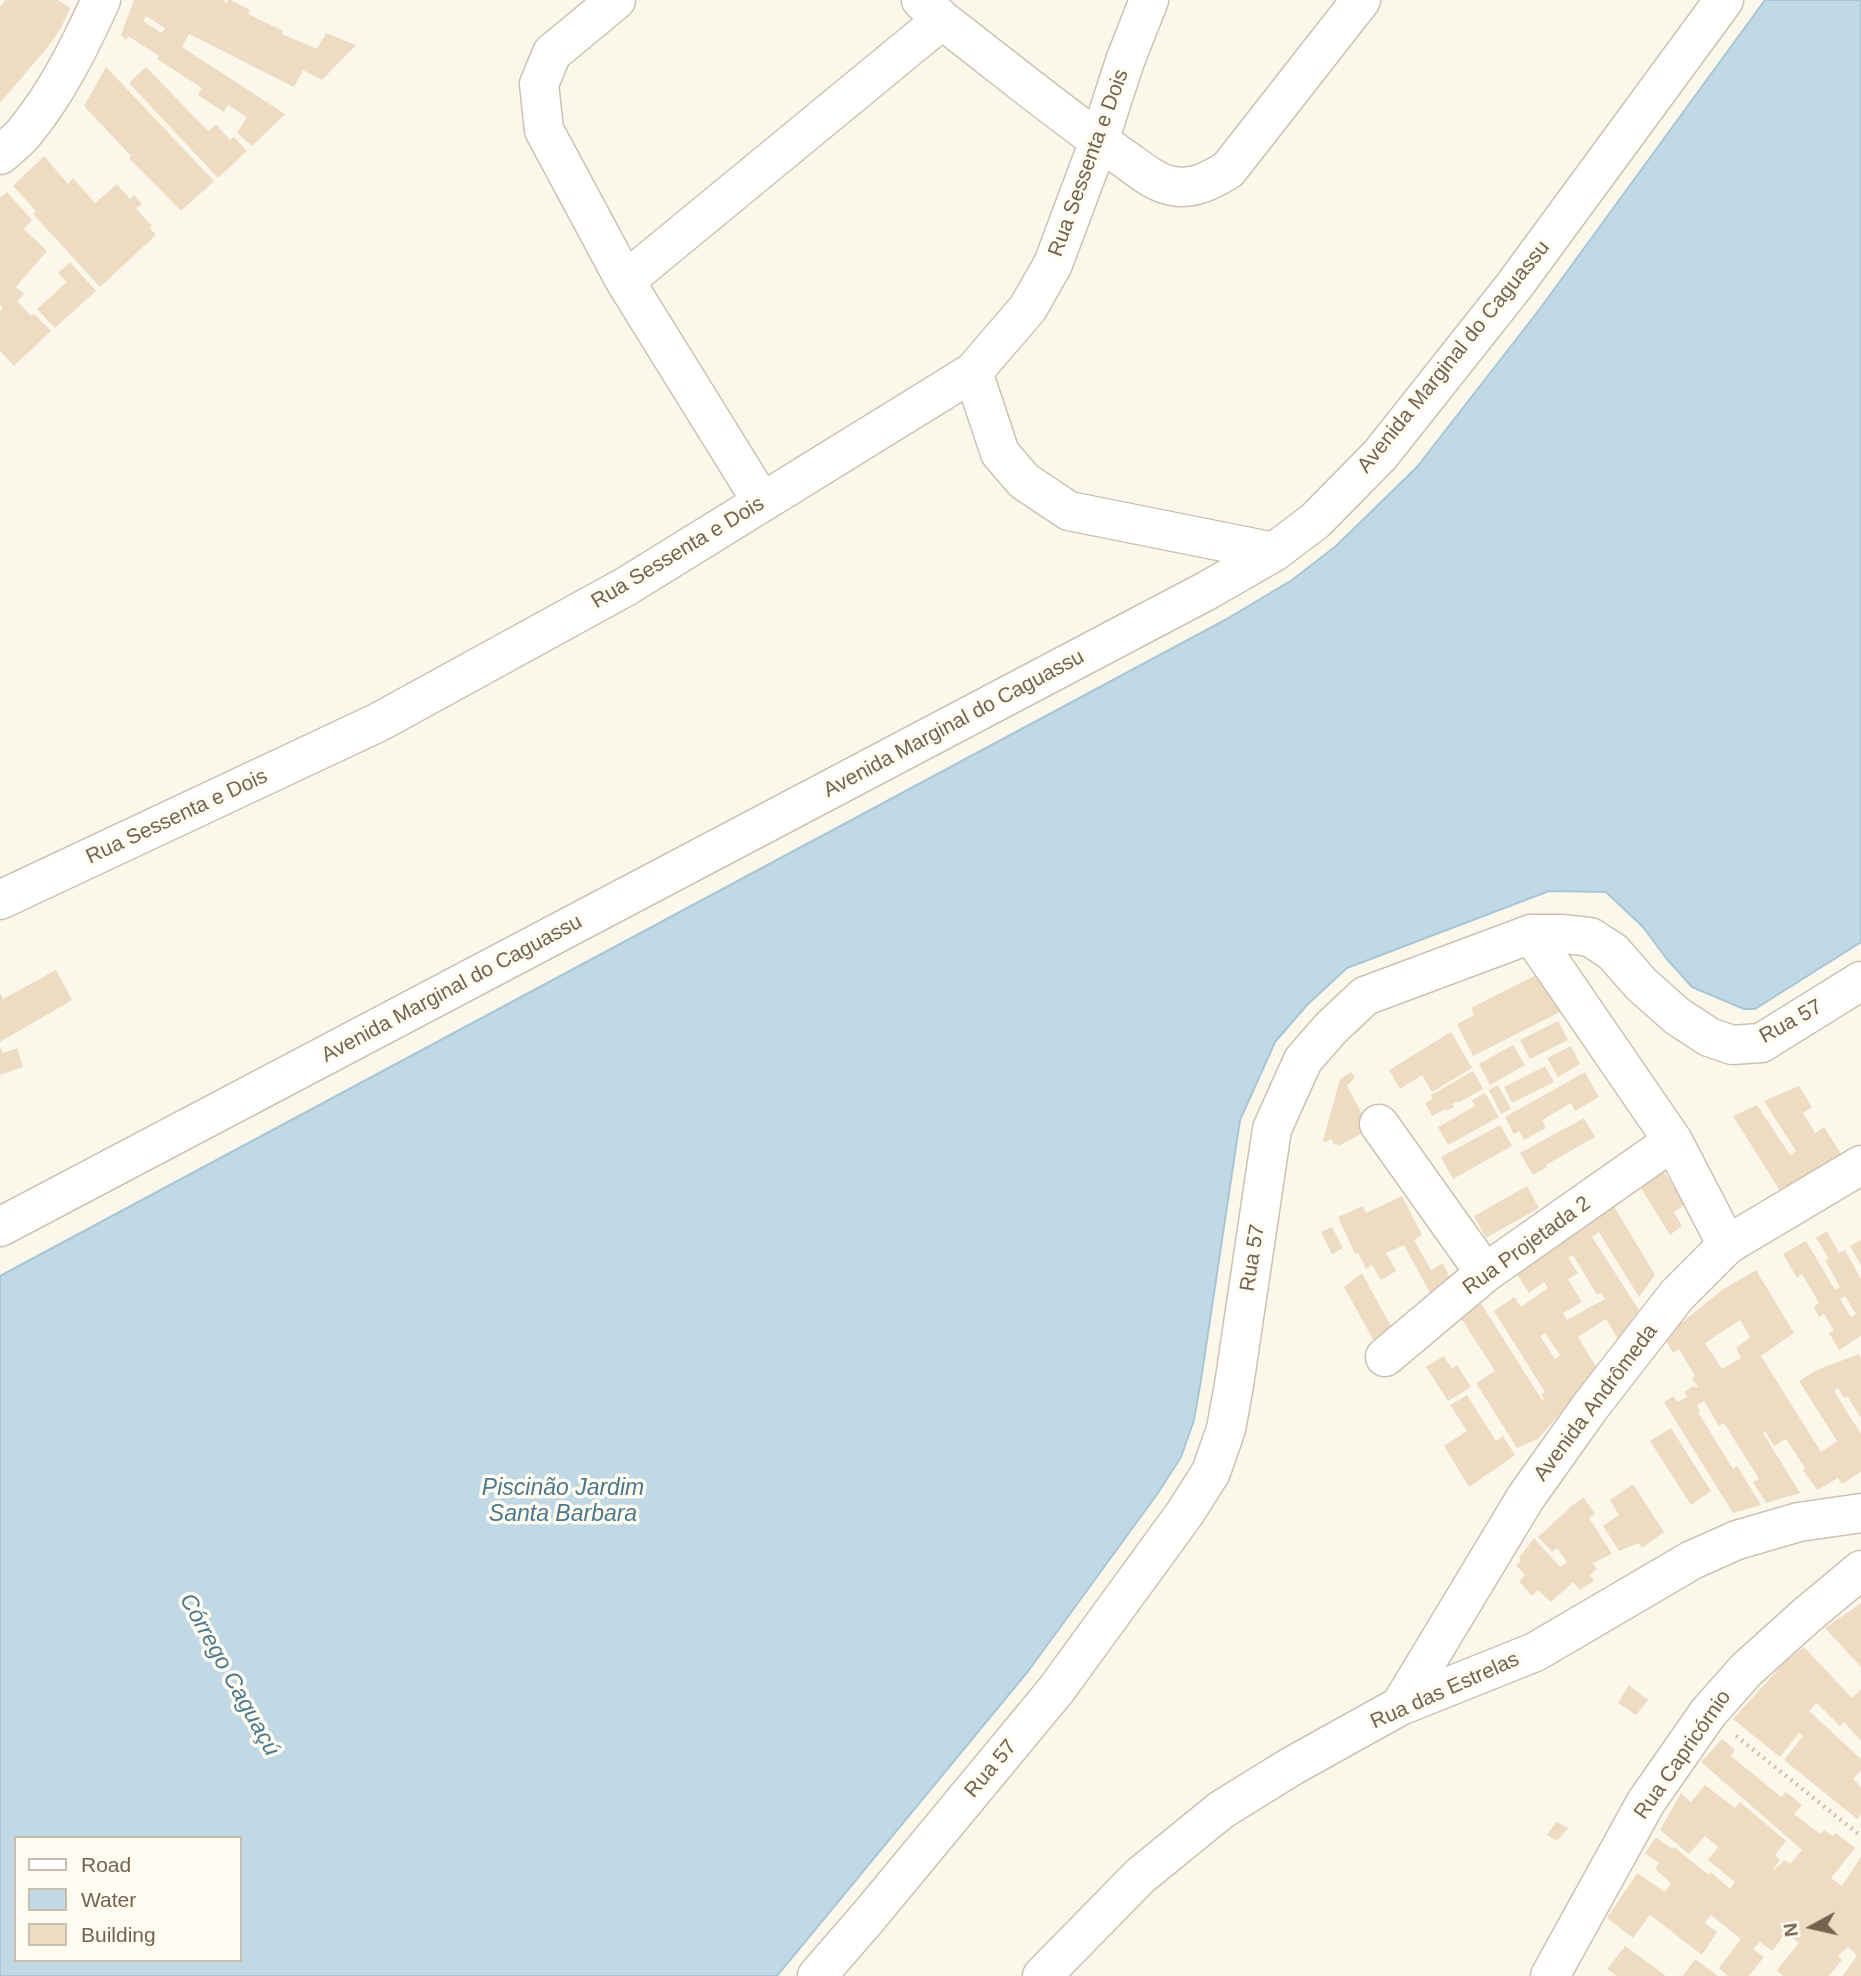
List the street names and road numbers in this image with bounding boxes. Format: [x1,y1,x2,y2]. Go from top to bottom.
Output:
street label: Rua Sessenta e Dois [1043,66,1135,260]
street label: Avenida Marginal do Caguassu [1352,236,1556,478]
street label: Rua Sessenta e Dois [587,491,769,615]
street label: Avenida Marginal do Caguassu [819,644,1089,804]
street label: Rua Sessenta e Dois [82,764,272,870]
street label: Avenida Marginal do Caguassu [317,909,587,1069]
street label: Rua 57 [1755,995,1827,1049]
street label: Rua Projetada 2 [1458,1191,1596,1301]
street label: Rua 57 [1235,1223,1271,1293]
street label: Avenida Andrômeda [1529,1320,1663,1486]
street label: Rua das Estrelas [1367,1647,1523,1735]
street label: Rua Capricórnio [1629,1686,1737,1824]
street label: Rua 57 [960,1735,1022,1803]

